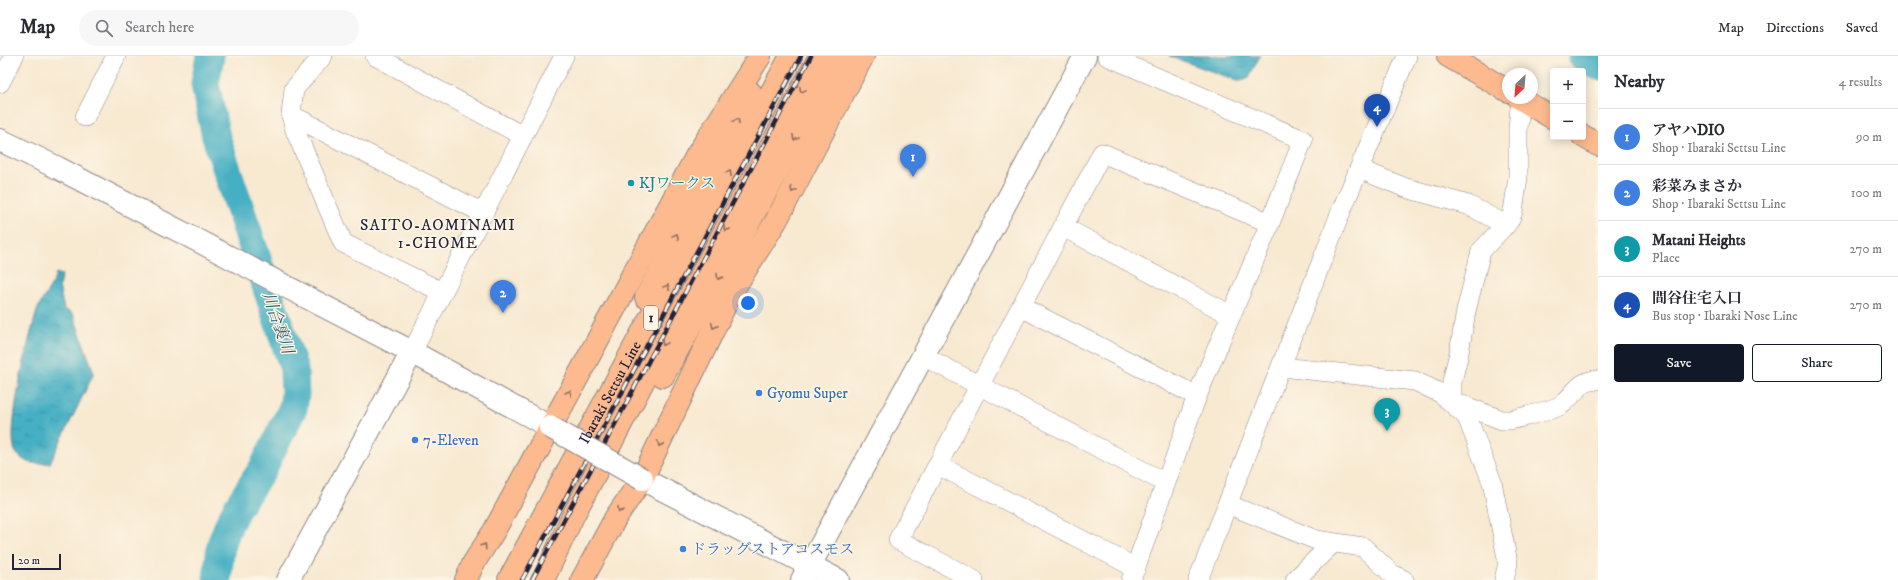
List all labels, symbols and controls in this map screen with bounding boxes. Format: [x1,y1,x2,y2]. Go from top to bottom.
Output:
search box [79,10,359,46]
text: Map [20,16,55,39]
icon: search [93,17,115,39]
text: Search here [125,18,194,37]
text: Map [1718,19,1744,37]
text: Directions [1766,19,1824,37]
text: Saved [1846,19,1878,37]
north arrow [1502,68,1538,104]
map controls [1550,68,1586,140]
button: + [1550,68,1586,104]
text: Nearby [1614,71,1664,93]
text: 4 results [1839,74,1882,90]
one-way arrow [799,86,806,94]
pin: 4 [1364,94,1390,127]
button: − [1550,104,1586,140]
one-way arrow [732,118,740,125]
text: アヤハDIO [1652,121,1725,140]
text: 1 [1625,129,1629,145]
text: 90 m [1856,129,1882,145]
one-way arrow [792,134,799,142]
text: Shop · Ibaraki Settsu Line [1652,140,1786,156]
pin: 1 [900,144,926,177]
one-way arrow [724,169,731,177]
place label: KJワークス [639,174,715,193]
text: 彩菜みまさか [1652,177,1742,196]
marker: KJワークス [626,178,636,188]
one-way arrow [790,185,798,193]
text: 2 [1624,185,1630,201]
text: 100 m [1851,185,1882,201]
text: Shop · Ibaraki Settsu Line [1652,196,1786,212]
district label: SAITO-AOMINAMI 1-CHOME [360,215,516,253]
one-way arrow [723,225,731,232]
text: Matani Heights [1652,231,1746,250]
one-way arrow [672,233,679,240]
text: 3 [1625,241,1629,257]
text: 270 m [1850,241,1882,257]
text: Place [1652,250,1680,266]
one-way arrow [717,273,724,280]
pin: 2 [490,280,516,313]
one-way arrow [663,284,670,291]
water label: 川合裏川 [258,289,299,358]
text: 間谷住宅入口 [1652,289,1742,308]
your location [738,293,758,313]
text: 4 [1623,297,1631,313]
text: 270 m [1850,297,1882,313]
road number: 1 [644,306,658,330]
text: Bus stop · Ibaraki Nose Line [1652,308,1798,324]
one-way arrow [711,322,719,330]
street label: Ibaraki Settsu Line [575,338,645,447]
one-way arrow [661,339,669,347]
button: Save [1614,344,1744,382]
button: Share [1752,344,1882,382]
place label: Gyomu Super [767,384,848,403]
marker: Gyomu Super [754,388,764,398]
one-way arrow [565,390,572,397]
pin: 3 [1374,398,1400,431]
place label: 7-Eleven [423,431,479,450]
marker: 7-Eleven [410,435,420,445]
one-way arrow [656,441,664,448]
one-way arrow [617,506,625,513]
place label: ドラッグストアコスモス [691,540,854,559]
one-way arrow [479,543,487,550]
marker: ドラッグストアコスモス [678,544,688,554]
scale bar [12,552,61,571]
text: 20 m [18,554,40,568]

